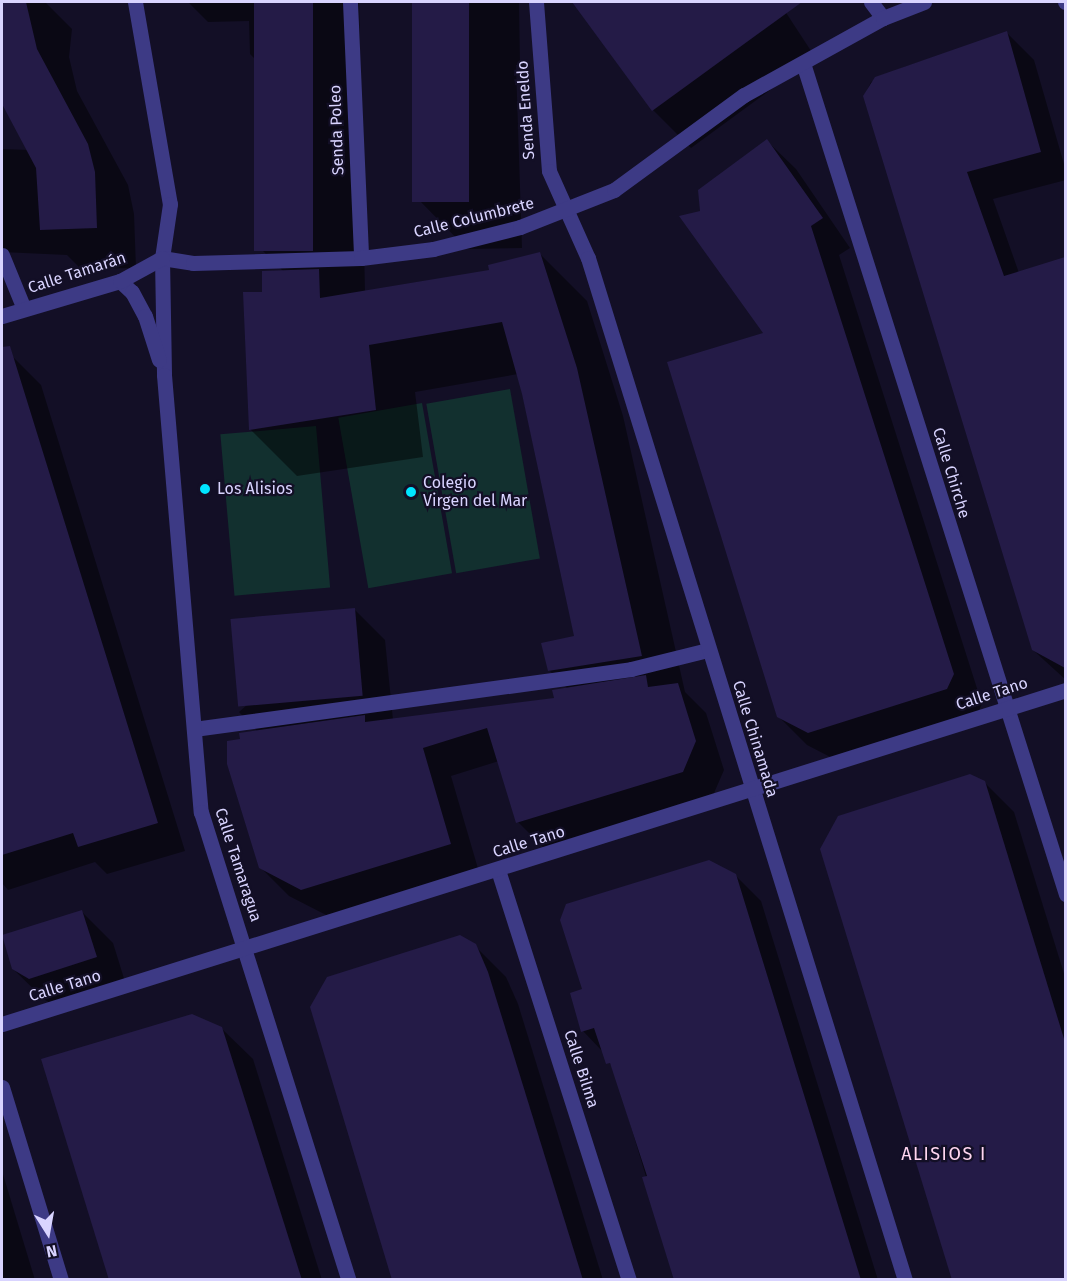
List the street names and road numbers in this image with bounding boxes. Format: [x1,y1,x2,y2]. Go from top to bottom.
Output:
street label: Senda Eneldo [513,60,539,160]
street label: Senda Poleo [326,85,348,175]
street label: Calle Columbrete [412,194,536,242]
street label: Calle Tamarán [26,248,128,298]
street label: Calle Chirche [928,425,974,521]
street label: Calle Tano [954,673,1030,715]
street label: Calle Chinamada [728,678,782,800]
street label: Calle Tamaragua [211,806,265,924]
street label: Calle Tano [491,822,567,862]
street label: Calle Tano [27,966,103,1006]
street label: Calle Bilma [559,1028,603,1110]

